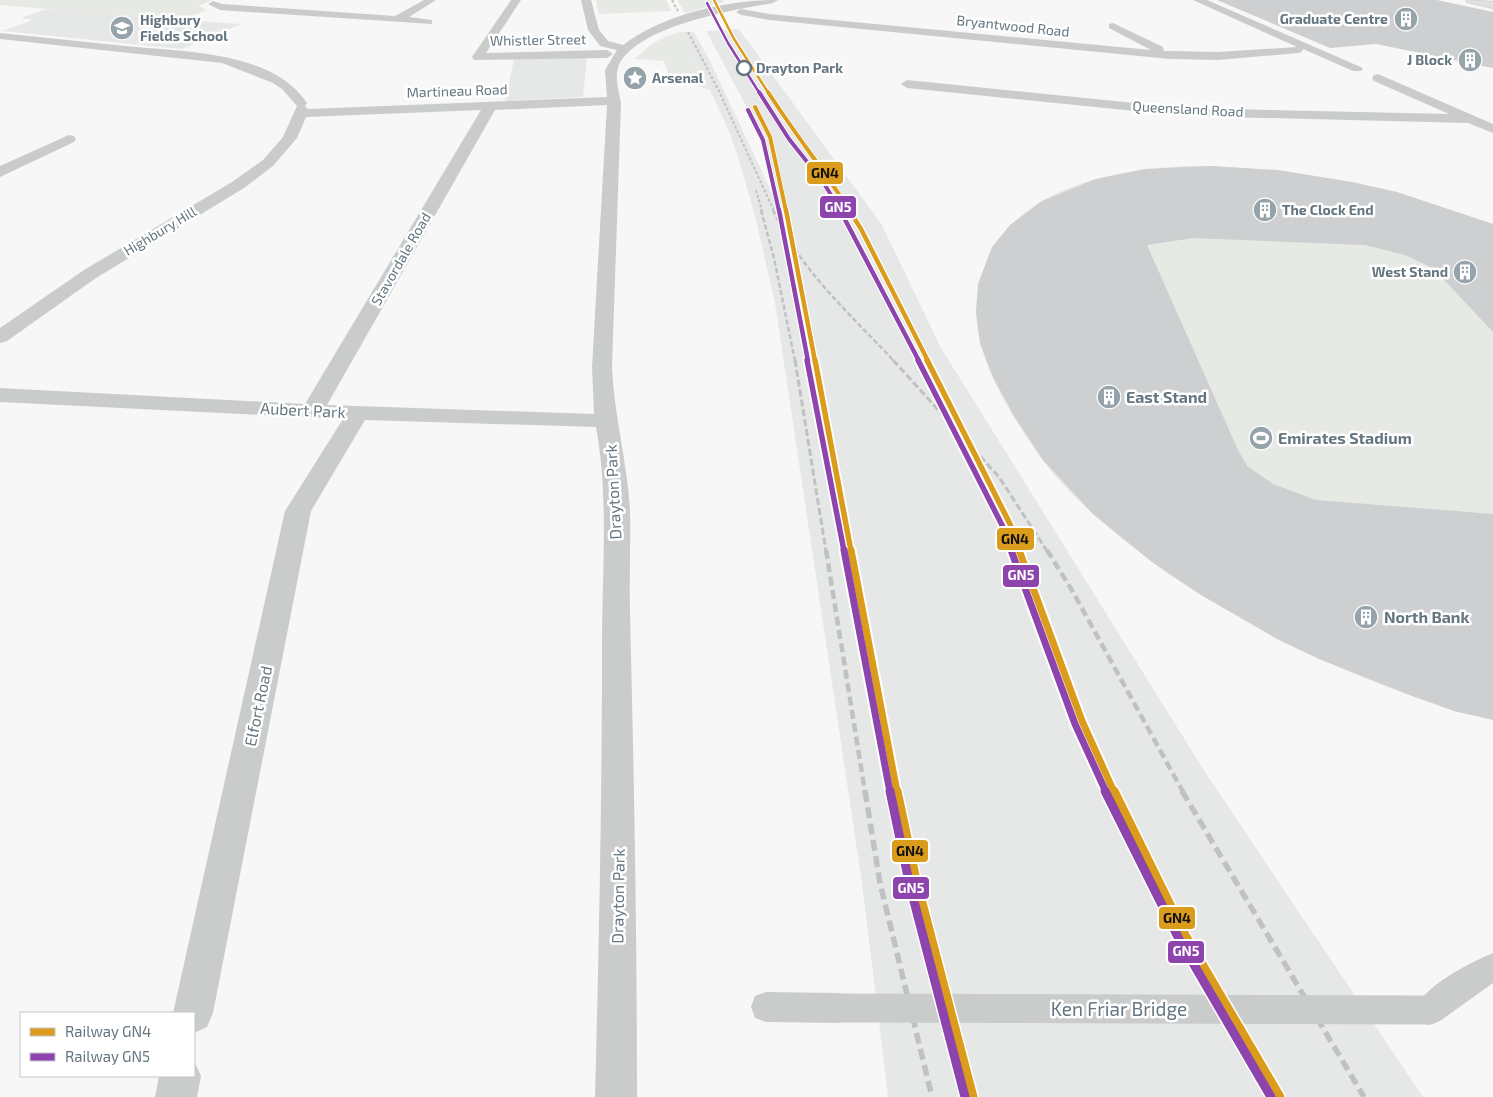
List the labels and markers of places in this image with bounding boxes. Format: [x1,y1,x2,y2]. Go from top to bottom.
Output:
building icon: Graduate Centre [1393,6,1419,32]
place label: Graduate Centre [1280,10,1388,27]
place label: Highbury Fields School [140,11,228,44]
school or university icon: Highbury Fields School [109,15,135,41]
building icon: J Block [1457,47,1483,73]
place label: J Block [1407,51,1452,68]
place label: Drayton Park [756,59,843,76]
marker: Drayton Park [736,60,752,76]
place icon: Arsenal [622,65,648,91]
place label: Arsenal [652,69,704,86]
building icon: The Clock End [1252,197,1278,223]
place label: The Clock End [1282,201,1374,218]
building icon: West Stand [1452,259,1478,285]
place label: West Stand [1372,263,1448,280]
building icon: East Stand [1096,384,1122,410]
place label: East Stand [1126,387,1207,406]
sports icon: Emirates Stadium [1248,425,1274,451]
place label: Emirates Stadium [1278,428,1412,447]
building icon: North Bank [1353,604,1379,630]
place label: North Bank [1384,607,1469,626]

